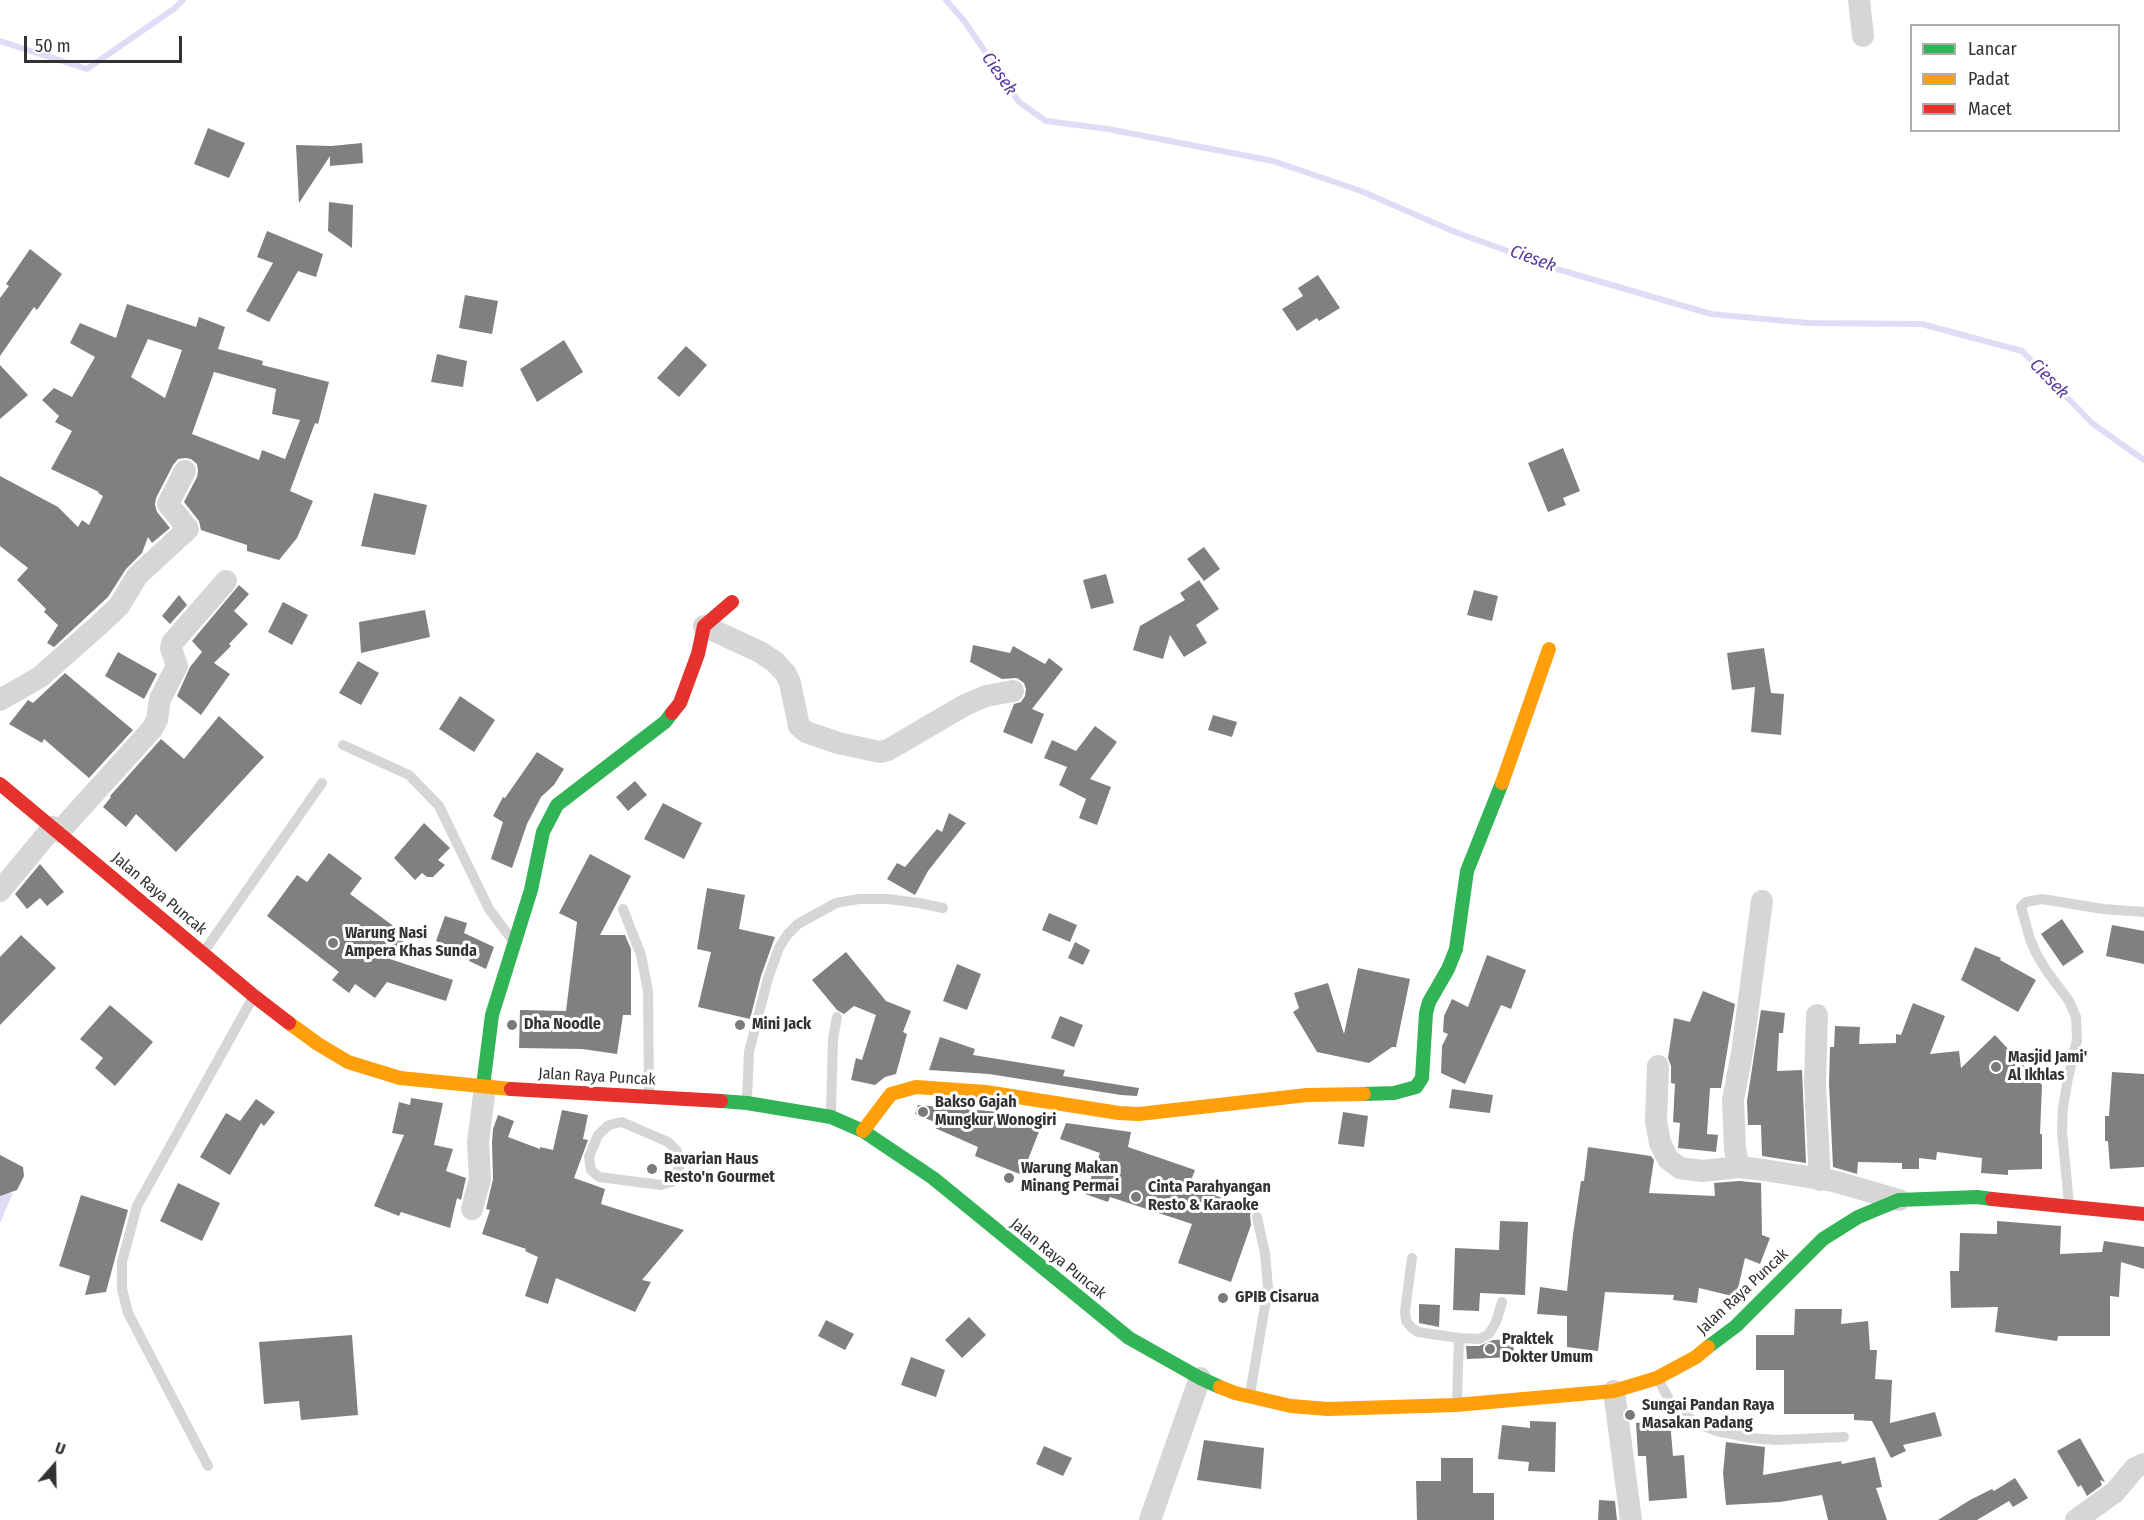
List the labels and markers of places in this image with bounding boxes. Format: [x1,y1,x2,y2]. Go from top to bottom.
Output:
place label: Warung Nasi Ampera Khas Sunda [345,924,477,962]
marker: Warung Nasi Ampera Khas Sunda [326,936,340,950]
place label: Dha Noodle [524,1015,601,1035]
place label: Mini Jack [752,1015,811,1035]
marker: Dha Noodle [505,1018,519,1032]
marker: Mini Jack [733,1018,747,1032]
place label: Masjid Jami' Al Ikhlas [2008,1048,2087,1086]
marker: Masjid Jami' Al Ikhlas [1989,1060,2003,1074]
place label: Bakso Gajah Mungkur Wonogiri [935,1093,1056,1131]
marker: Bakso Gajah Mungkur Wonogiri [916,1105,930,1119]
place label: Bavarian Haus Resto'n Gourmet [664,1150,775,1188]
place label: Warung Makan Minang Permai [1021,1159,1119,1197]
marker: Bavarian Haus Resto'n Gourmet [645,1162,659,1176]
marker: Warung Makan Minang Permai [1002,1171,1016,1185]
place label: Cinta Parahyangan Resto & Karaoke [1148,1178,1271,1216]
marker: Cinta Parahyangan Resto & Karaoke [1129,1190,1143,1204]
place label: GPIB Cisarua [1235,1288,1319,1308]
marker: GPIB Cisarua [1216,1291,1230,1305]
place label: Praktek Dokter Umum [1502,1330,1593,1368]
marker: Praktek Dokter Umum [1483,1342,1497,1356]
place label: Sungai Pandan Raya Masakan Padang [1642,1396,1774,1434]
marker: Sungai Pandan Raya Masakan Padang [1623,1408,1637,1422]

